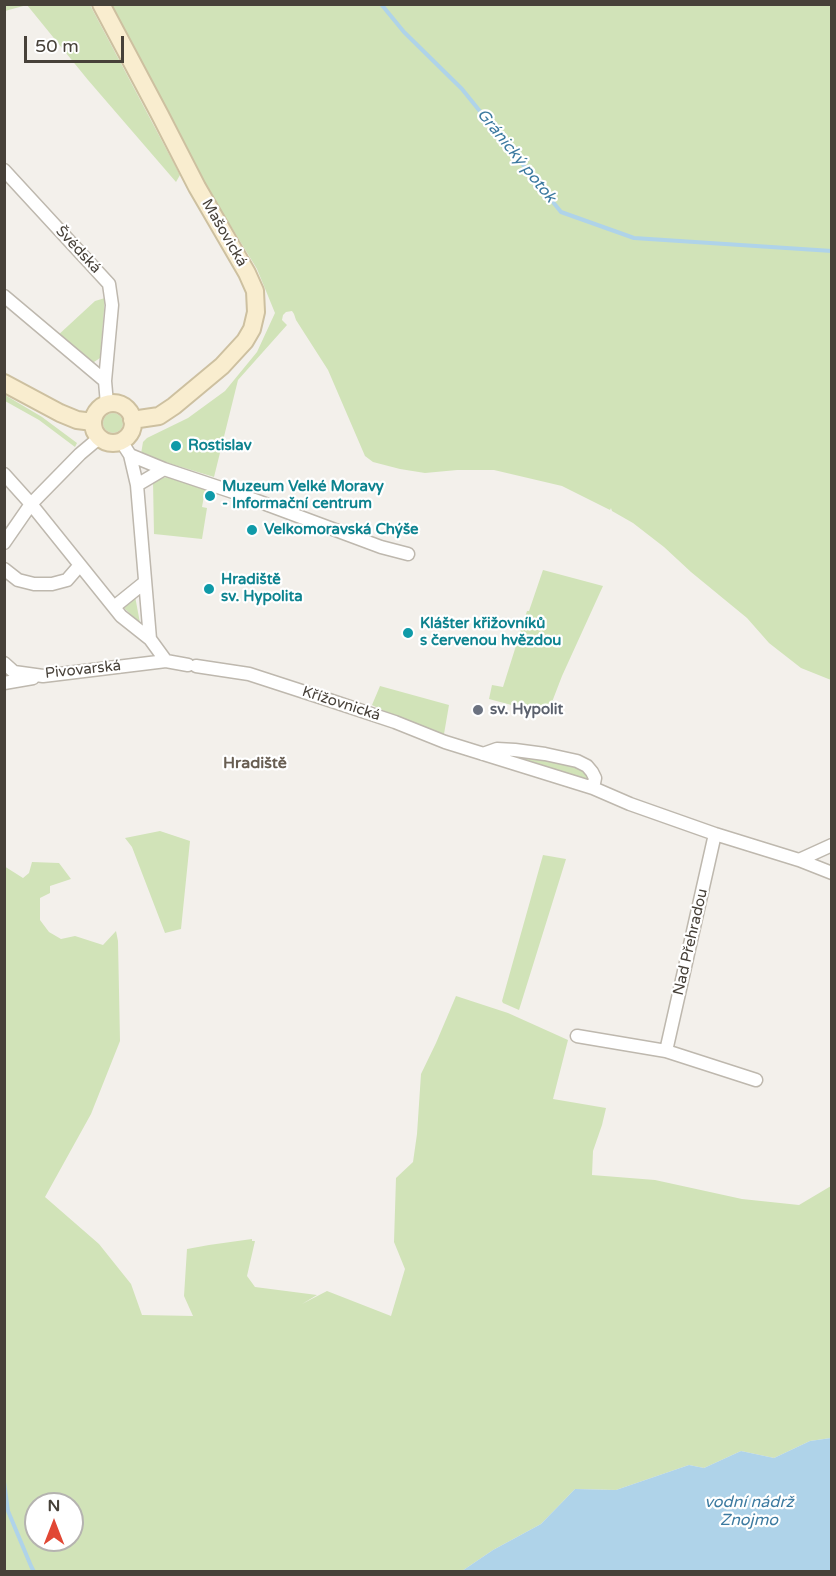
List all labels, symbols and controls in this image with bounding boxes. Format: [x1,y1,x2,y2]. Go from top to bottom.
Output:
scale bar [27,24,128,62]
text: 50 m [35,35,79,57]
water label: Gránický potok [472,105,560,207]
street label: Mašovická [197,196,251,270]
street label: Švédská [52,223,104,277]
place label: Rostislav [188,437,252,455]
marker: Rostislav [169,439,183,453]
place label: Muzeum Velké Moravy - Informační centrum [222,478,384,513]
marker: Muzeum Velké Moravy - Informační centrum [203,489,217,503]
place label: Velkomoravská Chýše [264,521,419,539]
marker: Velkomoravská Chýše [245,523,259,537]
place label: Hradiště sv. Hypolita [221,571,303,606]
marker: Hradiště sv. Hypolita [202,582,216,596]
place label: Klášter křižovníků s červenou hvězdou [420,615,561,650]
marker: Klášter křižovníků s červenou hvězdou [401,626,415,640]
street label: Pivovarská [44,657,122,683]
street label: Křížovnická [300,683,382,725]
place label: sv. Hypolit [490,701,563,719]
marker: sv. Hypolit [471,703,485,717]
district label: Hradiště [223,754,287,774]
street label: Nad Přehradou [670,887,712,997]
north arrow [24,1492,84,1552]
water label: vodní nádrž Znojmo [704,1493,794,1531]
text: N [48,1496,60,1516]

